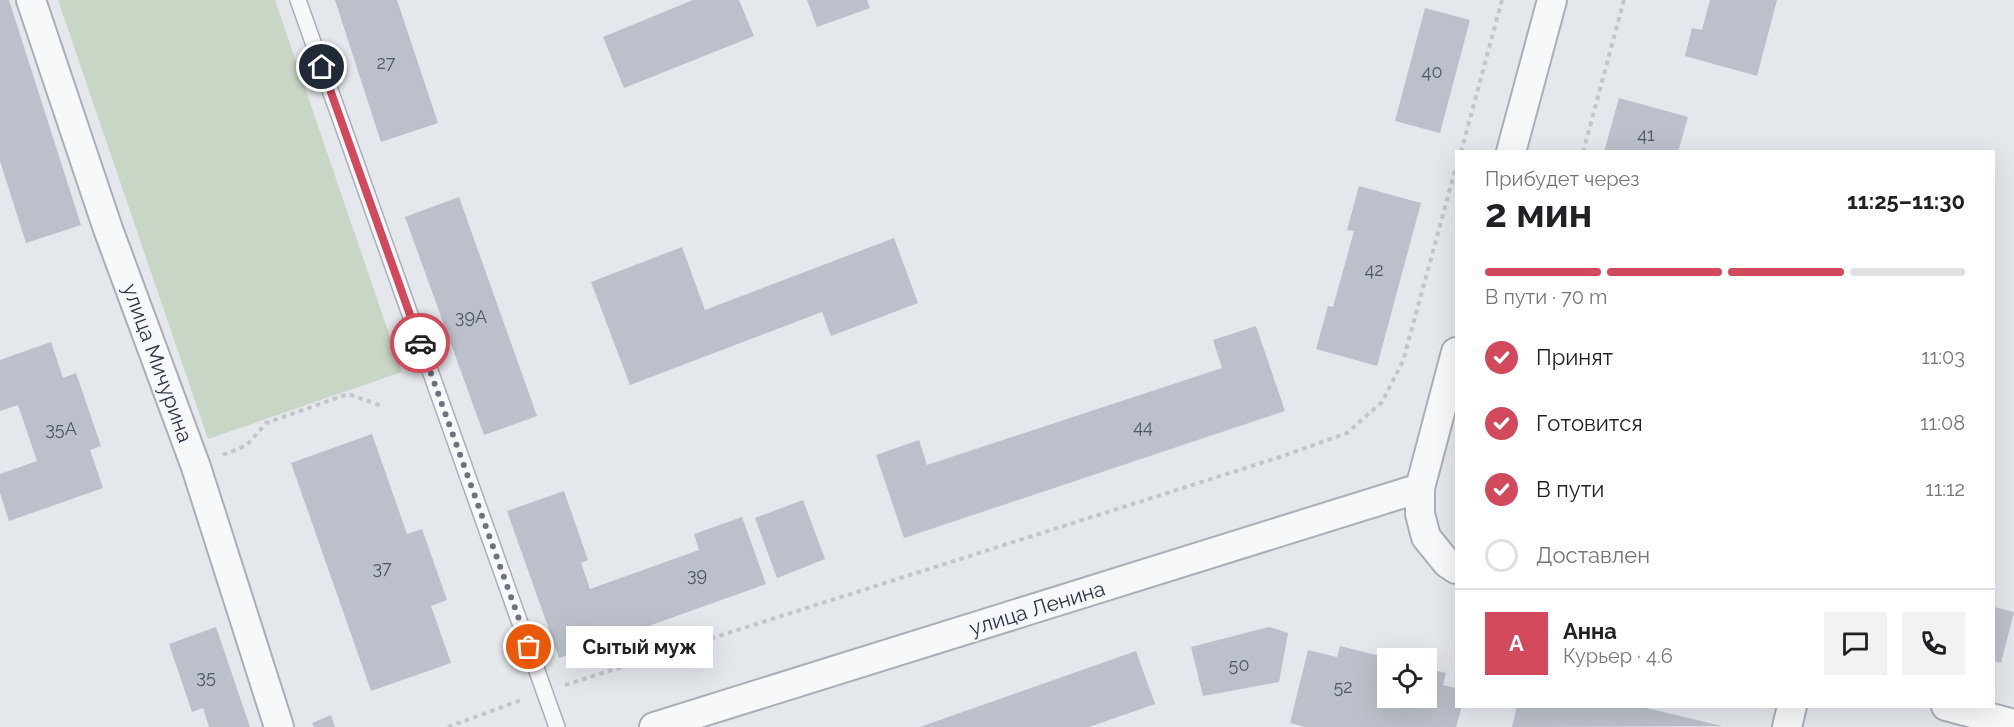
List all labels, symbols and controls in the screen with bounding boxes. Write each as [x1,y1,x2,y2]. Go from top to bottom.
pin [296,41,347,92]
icon: home [305,50,338,83]
house number: 27 [376,52,396,73]
house number: 40 [1422,61,1442,82]
house number: 41 [1637,124,1655,145]
text: Прибудет через [1485,167,1639,191]
text: 11:25–11:30 [1847,188,1965,214]
text: 2 мин [1485,190,1592,236]
house number: 42 [1364,259,1384,280]
street label: улица Мичурина [118,280,198,446]
text: В пути · 70 m [1485,285,1607,309]
house number: 39А [455,306,487,327]
courier [390,313,450,373]
icon: car [404,327,437,360]
icon: check [1485,341,1518,374]
text: Принят [1536,344,1613,370]
text: 11:03 [1921,345,1965,369]
icon: check [1485,407,1518,440]
text: Готовится [1536,410,1643,436]
text: 11:08 [1920,411,1965,435]
house number: 44 [1133,416,1153,437]
house number: 35А [45,418,77,439]
icon: check [1485,473,1518,506]
text: В пути [1536,476,1604,502]
text: 11:12 [1925,477,1965,501]
text: Доставлен [1536,542,1650,568]
house number: 37 [372,557,392,578]
house number: 39 [687,564,707,585]
street label: улица Ленина [966,575,1108,641]
button: chat [1824,612,1887,675]
button: phone [1902,612,1965,675]
text: Анна [1563,618,1617,644]
pin [503,621,554,672]
callout: Сытый муж [565,626,712,668]
icon: bag [512,630,545,663]
text: А [1509,630,1524,656]
text: Сытый муж [583,635,696,659]
text: Курьер · 4.6 [1563,644,1673,668]
map controls [1377,648,1437,708]
button: locate [1377,648,1437,708]
house number: 50 [1229,654,1249,675]
house number: 35 [196,666,216,687]
house number: 52 [1333,676,1353,697]

